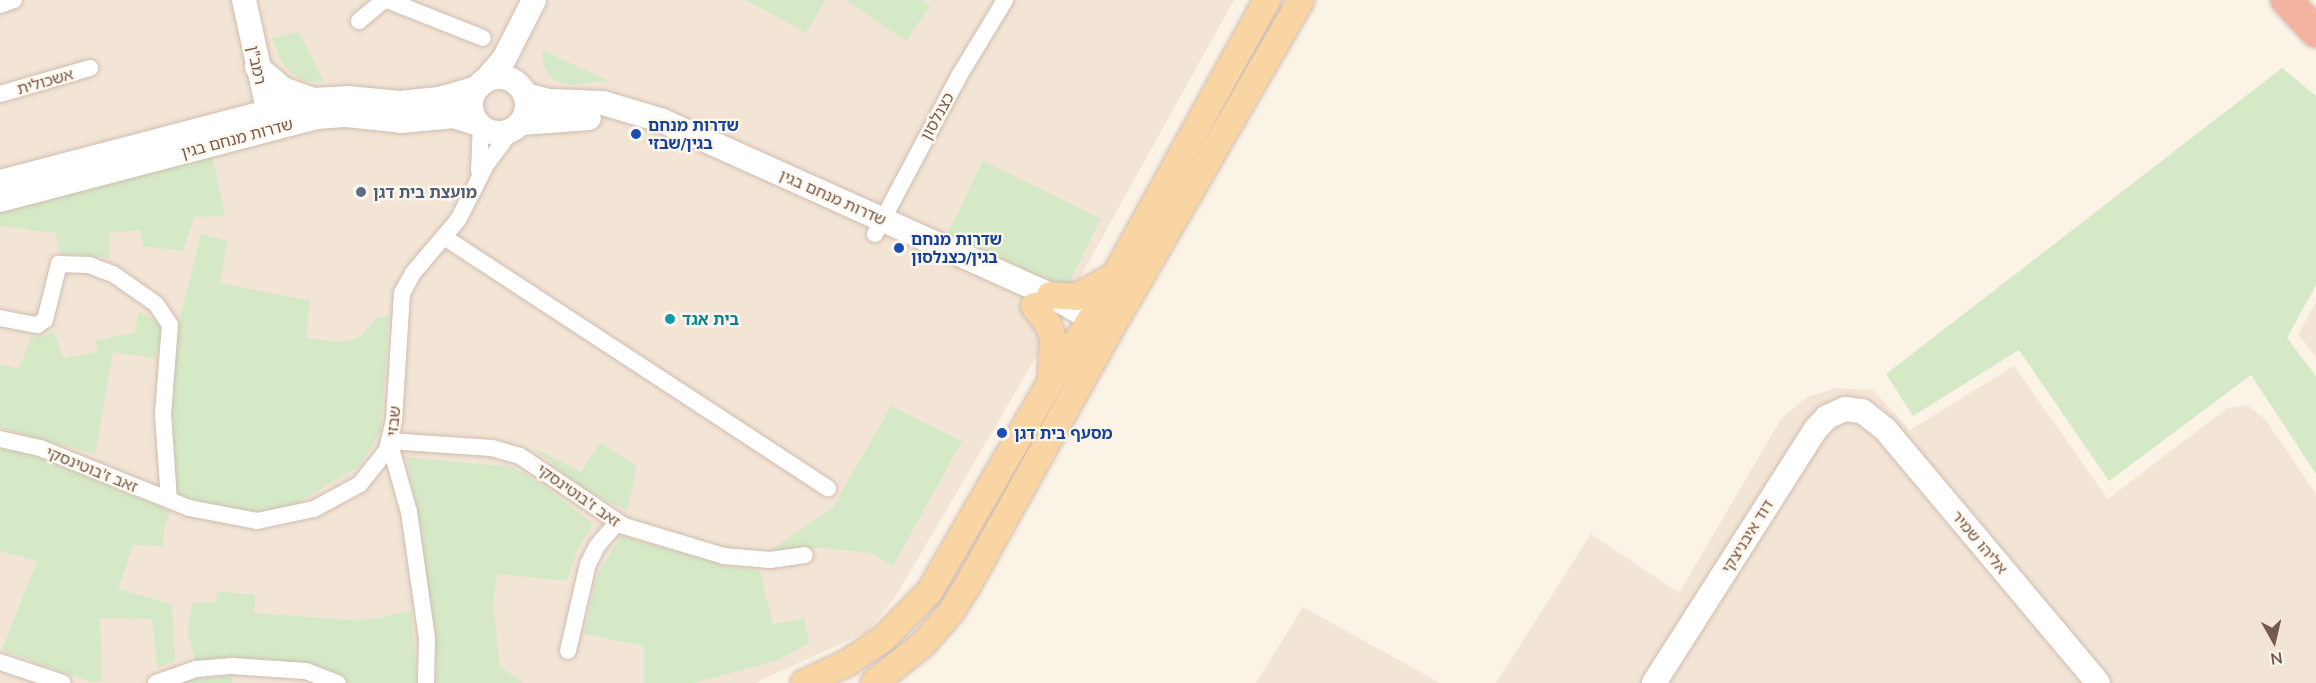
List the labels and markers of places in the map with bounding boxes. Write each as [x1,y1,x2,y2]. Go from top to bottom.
place label: שדרות מנחם בגין/שבזי [648,115,739,153]
marker: שדרות מנחם בגין/שבזי [629,127,643,141]
place label: מועצת בית דגן [373,182,477,202]
marker: מועצת בית דגן [354,185,368,199]
place label: שדרות מנחם בגין/כצנלסון [911,229,1002,267]
marker: שדרות מנחם בגין/כצנלסון [892,241,906,255]
place label: בית אגד [682,309,739,329]
marker: בית אגד [663,312,677,326]
place label: מסעף בית דגן [1014,423,1112,443]
marker: מסעף בית דגן [995,426,1009,440]

